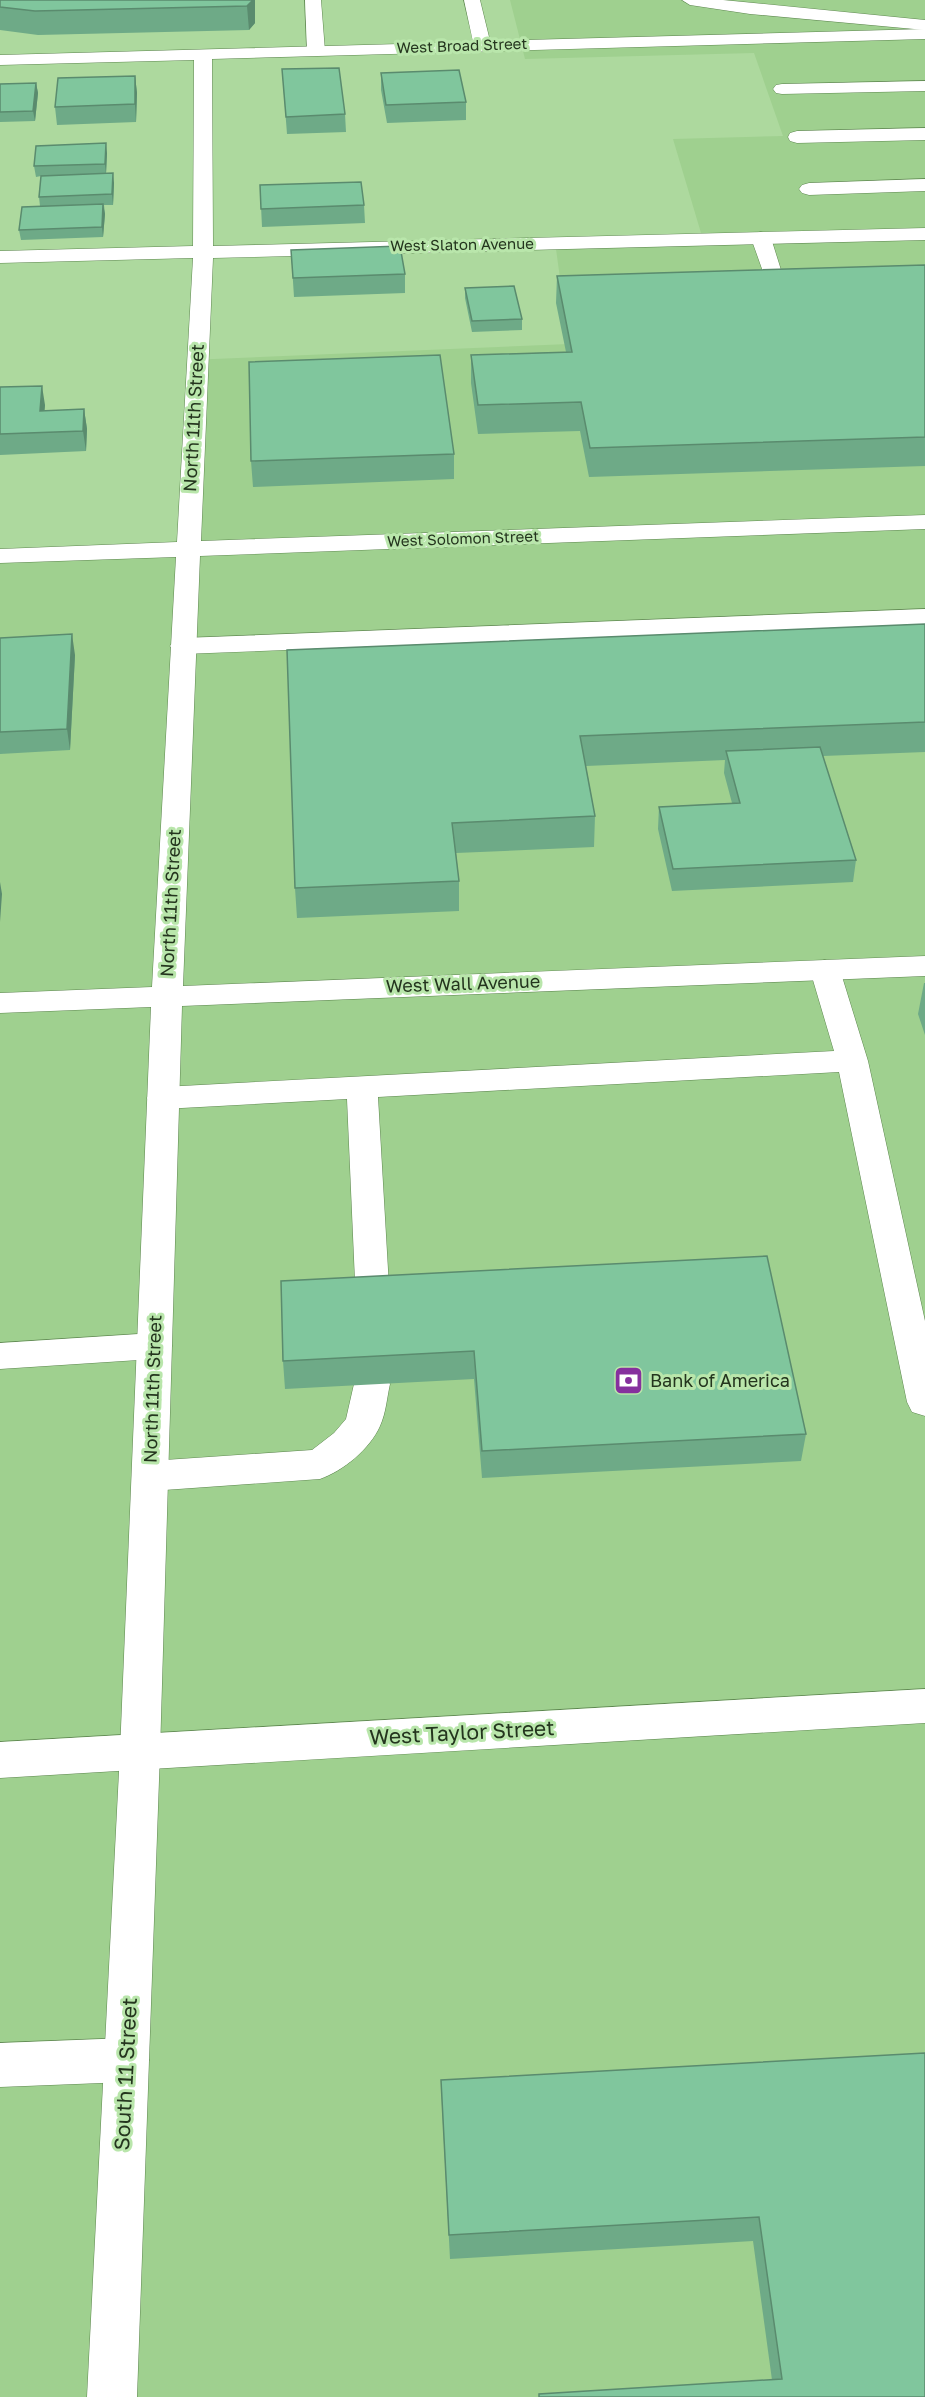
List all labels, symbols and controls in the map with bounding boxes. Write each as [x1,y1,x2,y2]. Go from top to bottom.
street label: West Broad Street [396,34,528,56]
street label: West Slaton Avenue [390,234,534,254]
street label: North 11th Street [178,343,208,492]
street label: West Solomon Street [387,526,539,550]
street label: North 11th Street [155,828,185,977]
street label: West Wall Avenue [385,969,541,997]
street label: North 11th Street [138,1315,166,1463]
bank icon: Bank of America [613,1365,645,1397]
place label: Bank of America [650,1369,790,1391]
street label: West Taylor Street [369,1714,555,1750]
street label: South 11 Street [108,1997,142,2151]

